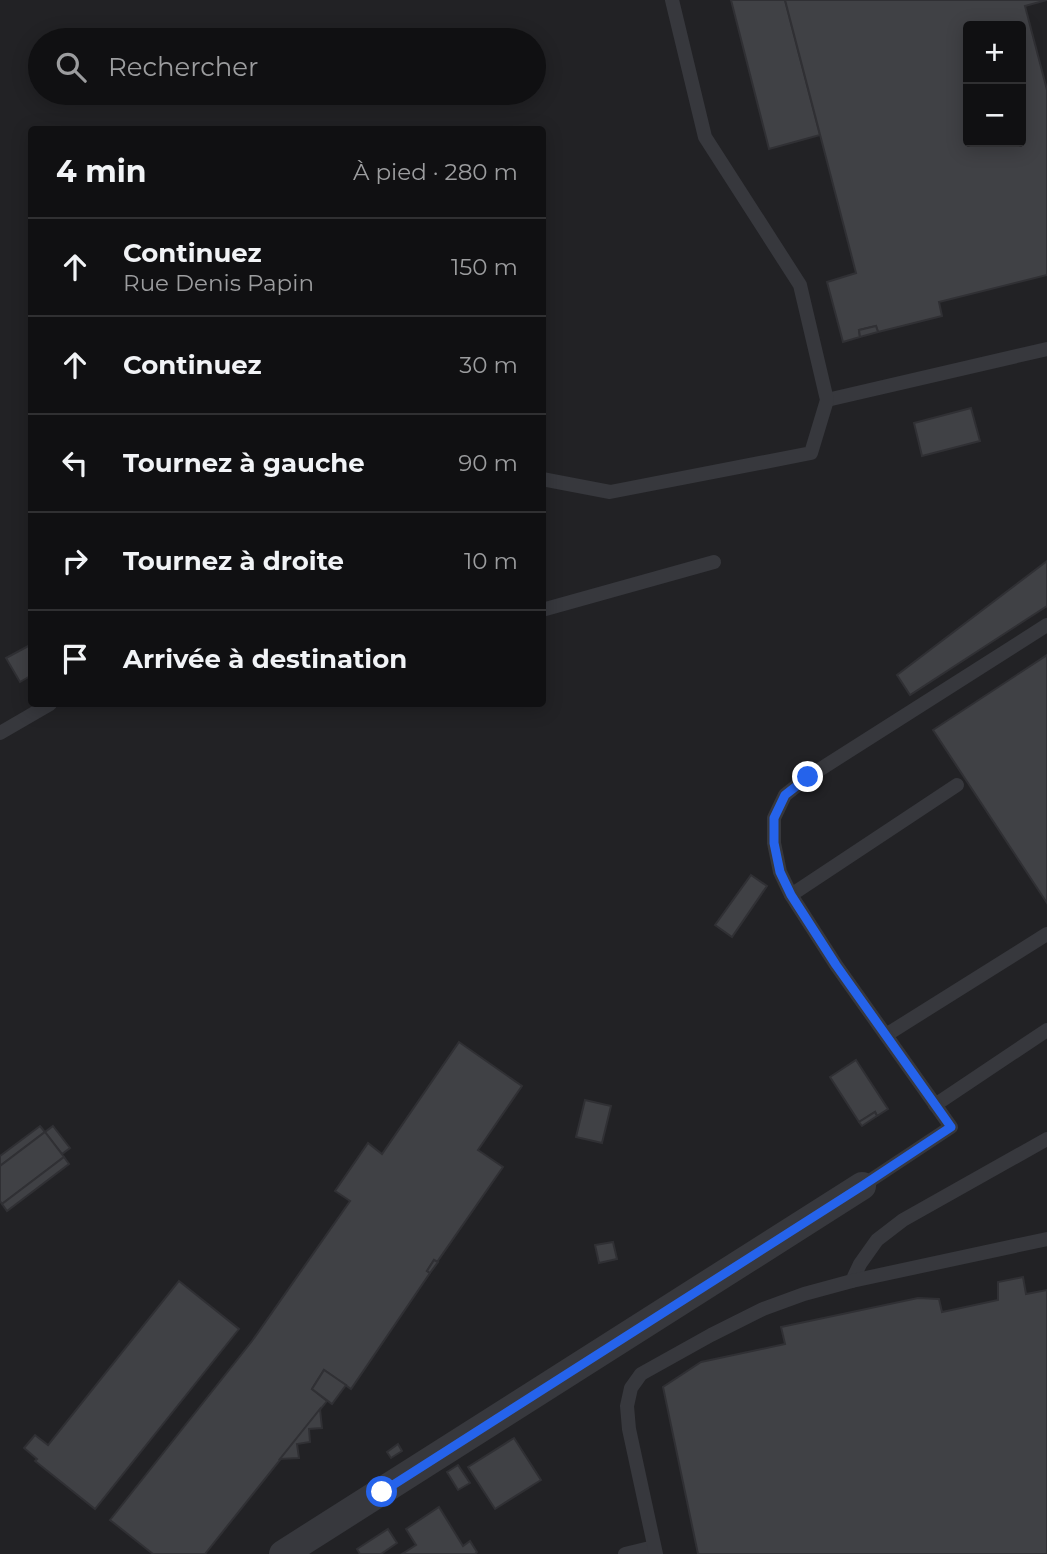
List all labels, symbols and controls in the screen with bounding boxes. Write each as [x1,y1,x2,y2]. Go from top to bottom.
map controls [963,21,1026,147]
button: + [963,21,1026,84]
search box [28,28,546,105]
icon: search [52,48,90,86]
text: Rechercher [108,51,258,83]
button: − [963,84,1026,147]
text: 4 min [56,153,146,190]
text: À pied · 280 m [353,158,518,186]
text: Continuez [123,237,262,269]
icon: ahead [56,248,94,286]
text: 150 m [451,253,518,281]
text: Rue Denis Papin [123,269,314,297]
icon: ahead [56,346,94,384]
text: Continuez [123,349,262,381]
text: 30 m [459,351,518,379]
icon: left [56,444,94,482]
text: Tournez à gauche [123,447,365,479]
text: 90 m [458,449,518,477]
icon: right [56,542,94,580]
text: Tournez à droite [123,545,344,577]
text: 10 m [464,547,518,575]
icon: arrive [56,640,94,678]
text: Arrivée à destination [123,643,407,675]
route end [792,761,823,792]
route start [366,1476,397,1507]

